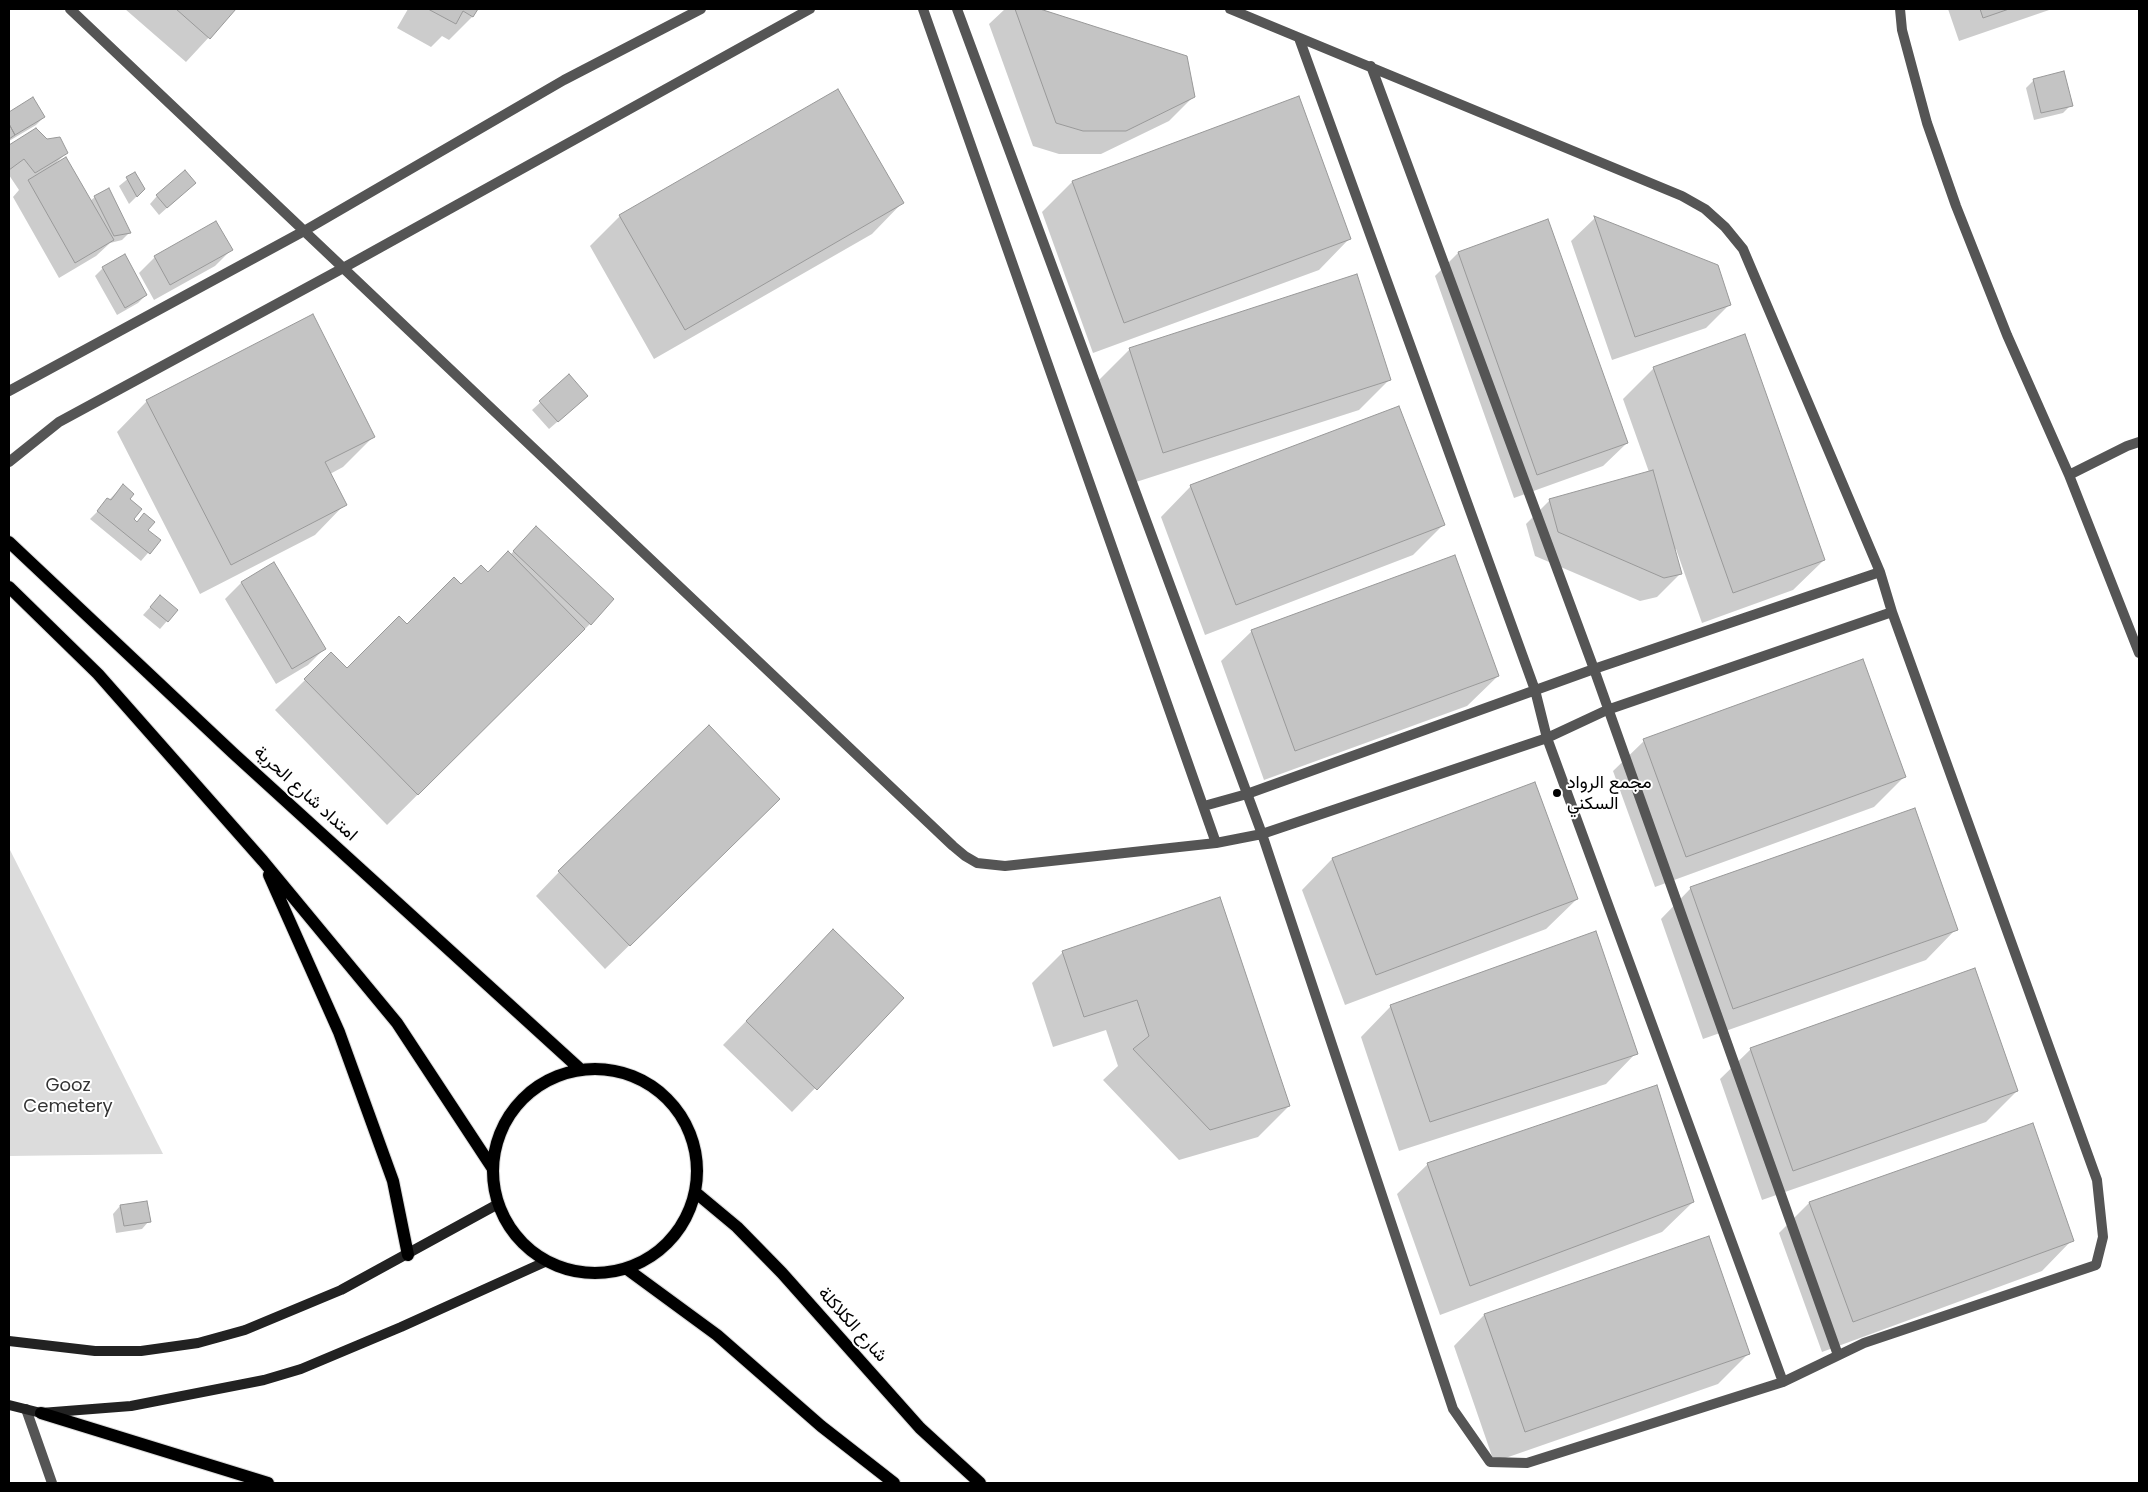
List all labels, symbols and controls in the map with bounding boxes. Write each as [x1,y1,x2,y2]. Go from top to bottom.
street label: امتداد شارع الحرية [249,742,361,846]
place label: مجمع الرواد السكني [1567,772,1652,814]
marker: مجمع الرواد السكني [1551,787,1563,799]
park label: Gooz Cemetery [23,1075,113,1118]
street label: شارع الكلاكلة [813,1283,891,1367]

